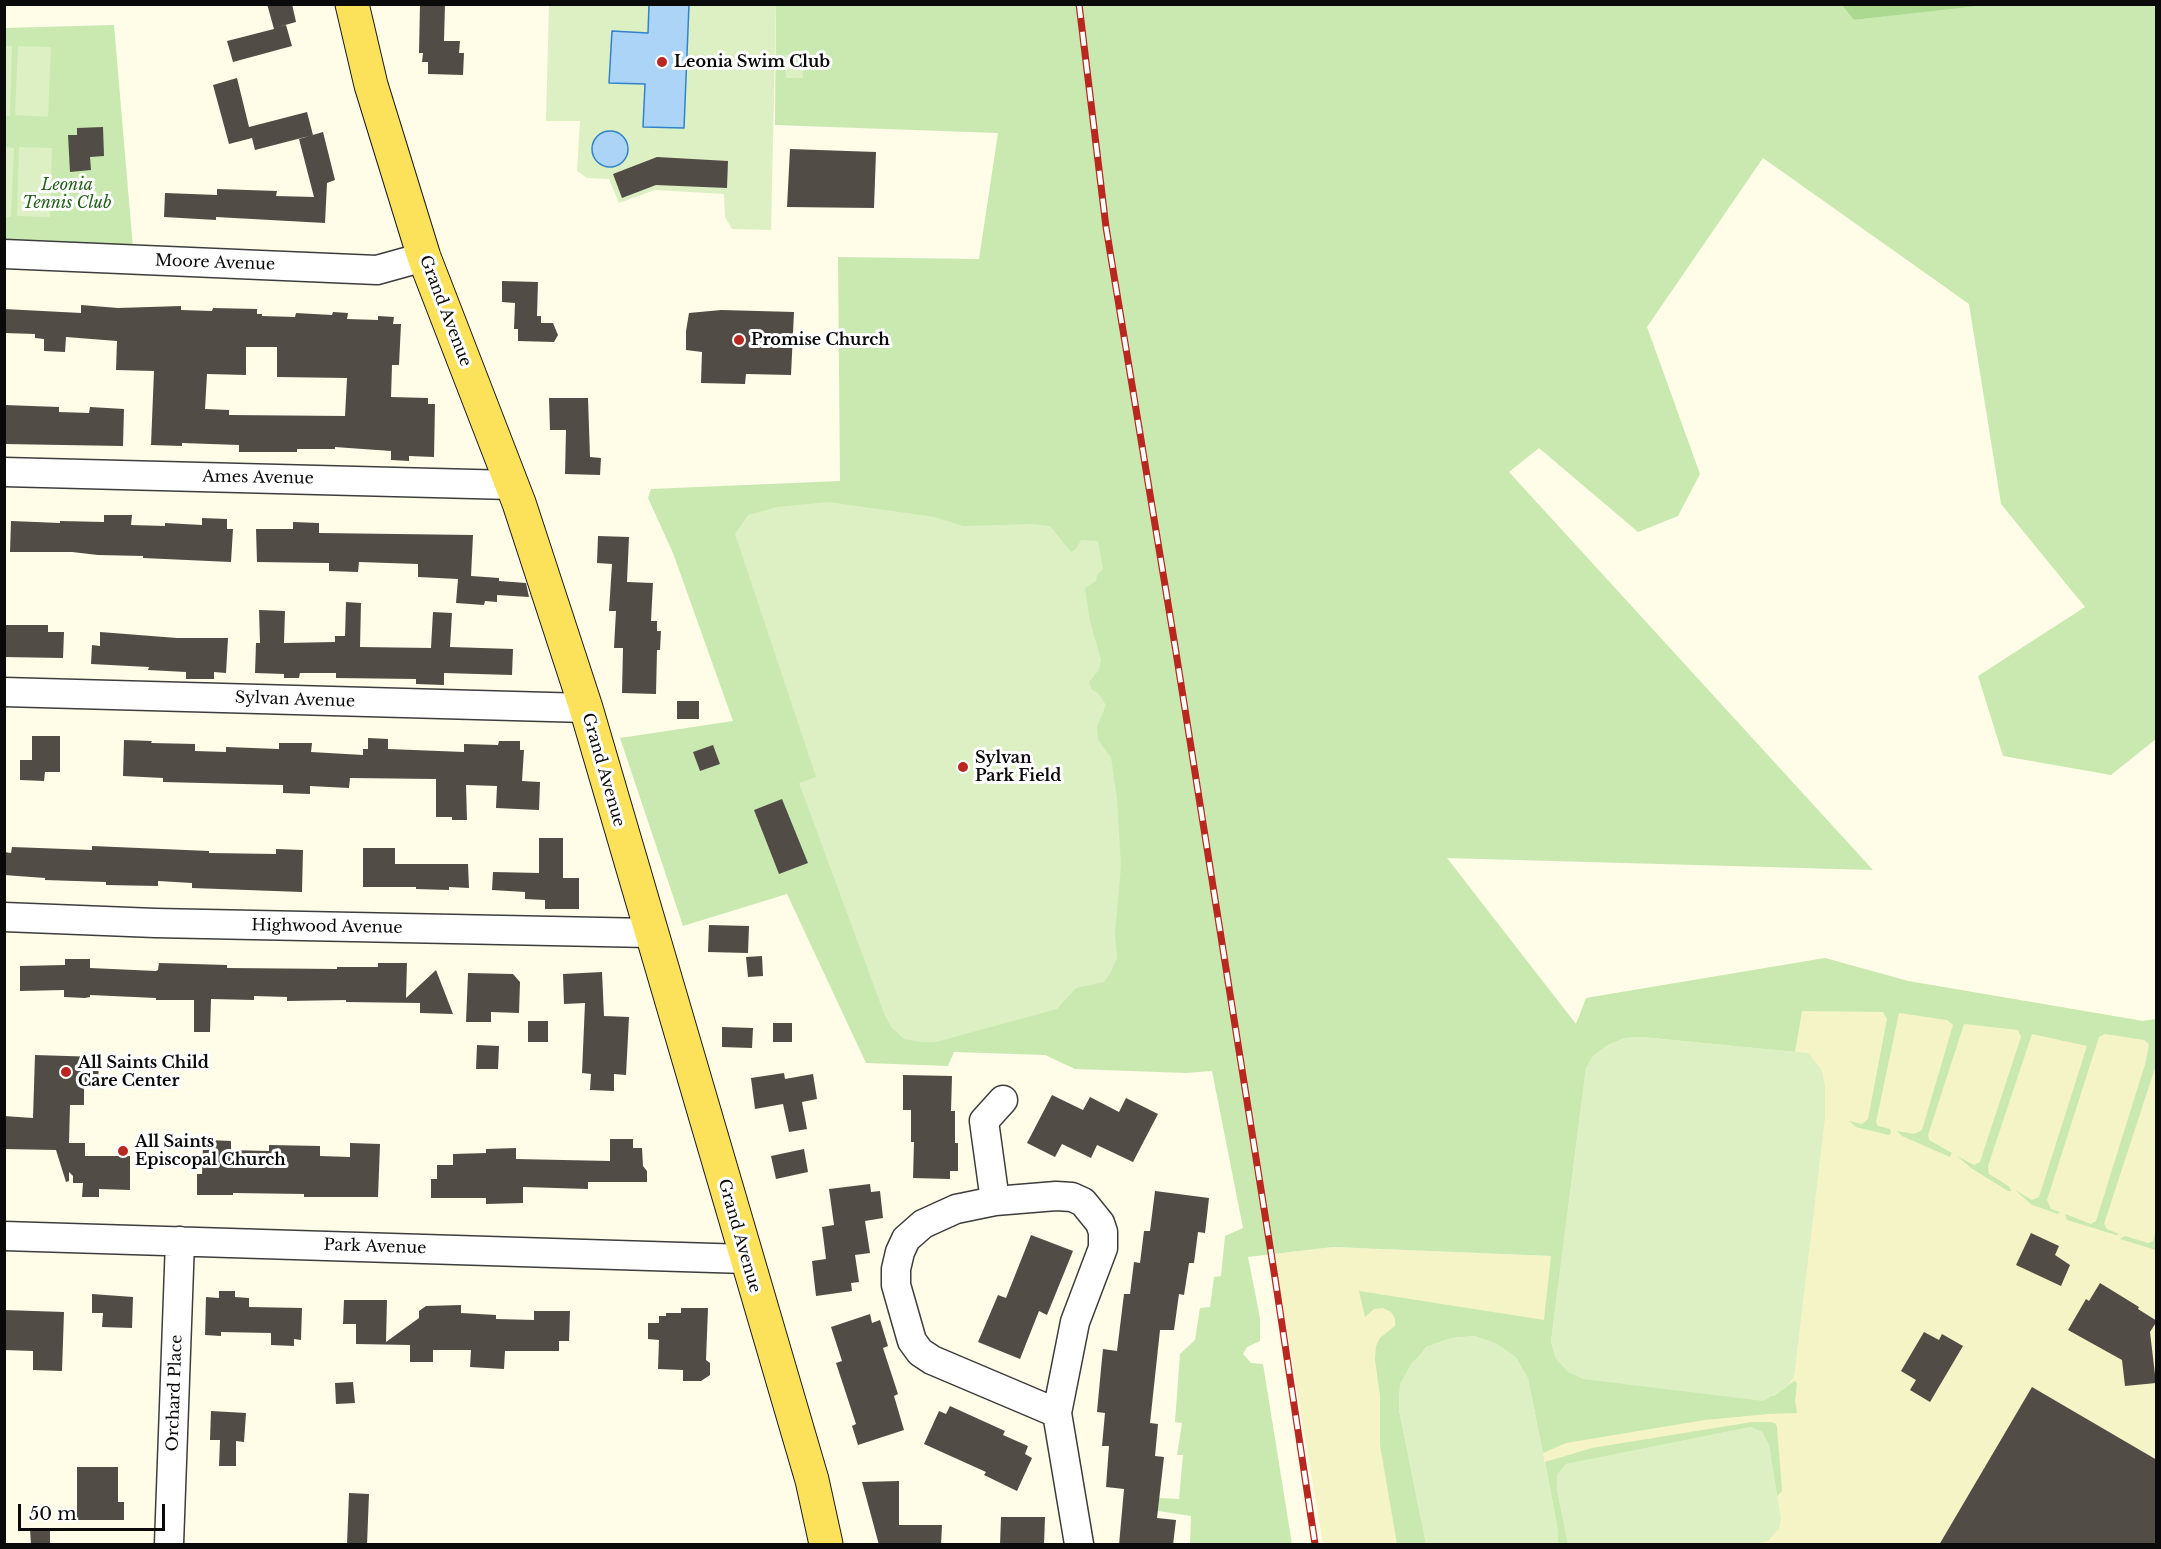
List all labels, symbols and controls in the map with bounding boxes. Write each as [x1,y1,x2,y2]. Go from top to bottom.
place label: Leonia Swim Club [674,52,830,72]
marker: Leonia Swim Club [655,55,669,69]
park label: Leonia Tennis Club [23,175,111,213]
street label: Moore Avenue [155,251,275,275]
street label: Grand Avenue [415,253,475,369]
place label: Promise Church [751,330,890,350]
marker: Promise Church [732,333,746,347]
street label: Ames Avenue [202,467,314,489]
street label: Sylvan Avenue [235,688,355,712]
street label: Grand Avenue [578,711,628,829]
place label: Sylvan Park Field [975,748,1061,786]
marker: Sylvan Park Field [956,760,970,774]
street label: Highwood Avenue [251,916,403,938]
place label: All Saints Child Care Center [78,1053,209,1091]
marker: All Saints Child Care Center [59,1065,73,1079]
place label: All Saints Episcopal Church [135,1132,286,1170]
marker: All Saints Episcopal Church [116,1144,130,1158]
street label: Grand Avenue [714,1177,764,1295]
street label: Park Avenue [323,1236,427,1258]
street label: Orchard Place [163,1334,187,1452]
scale bar [21,1492,168,1530]
text: 50 m [29,1503,77,1525]

